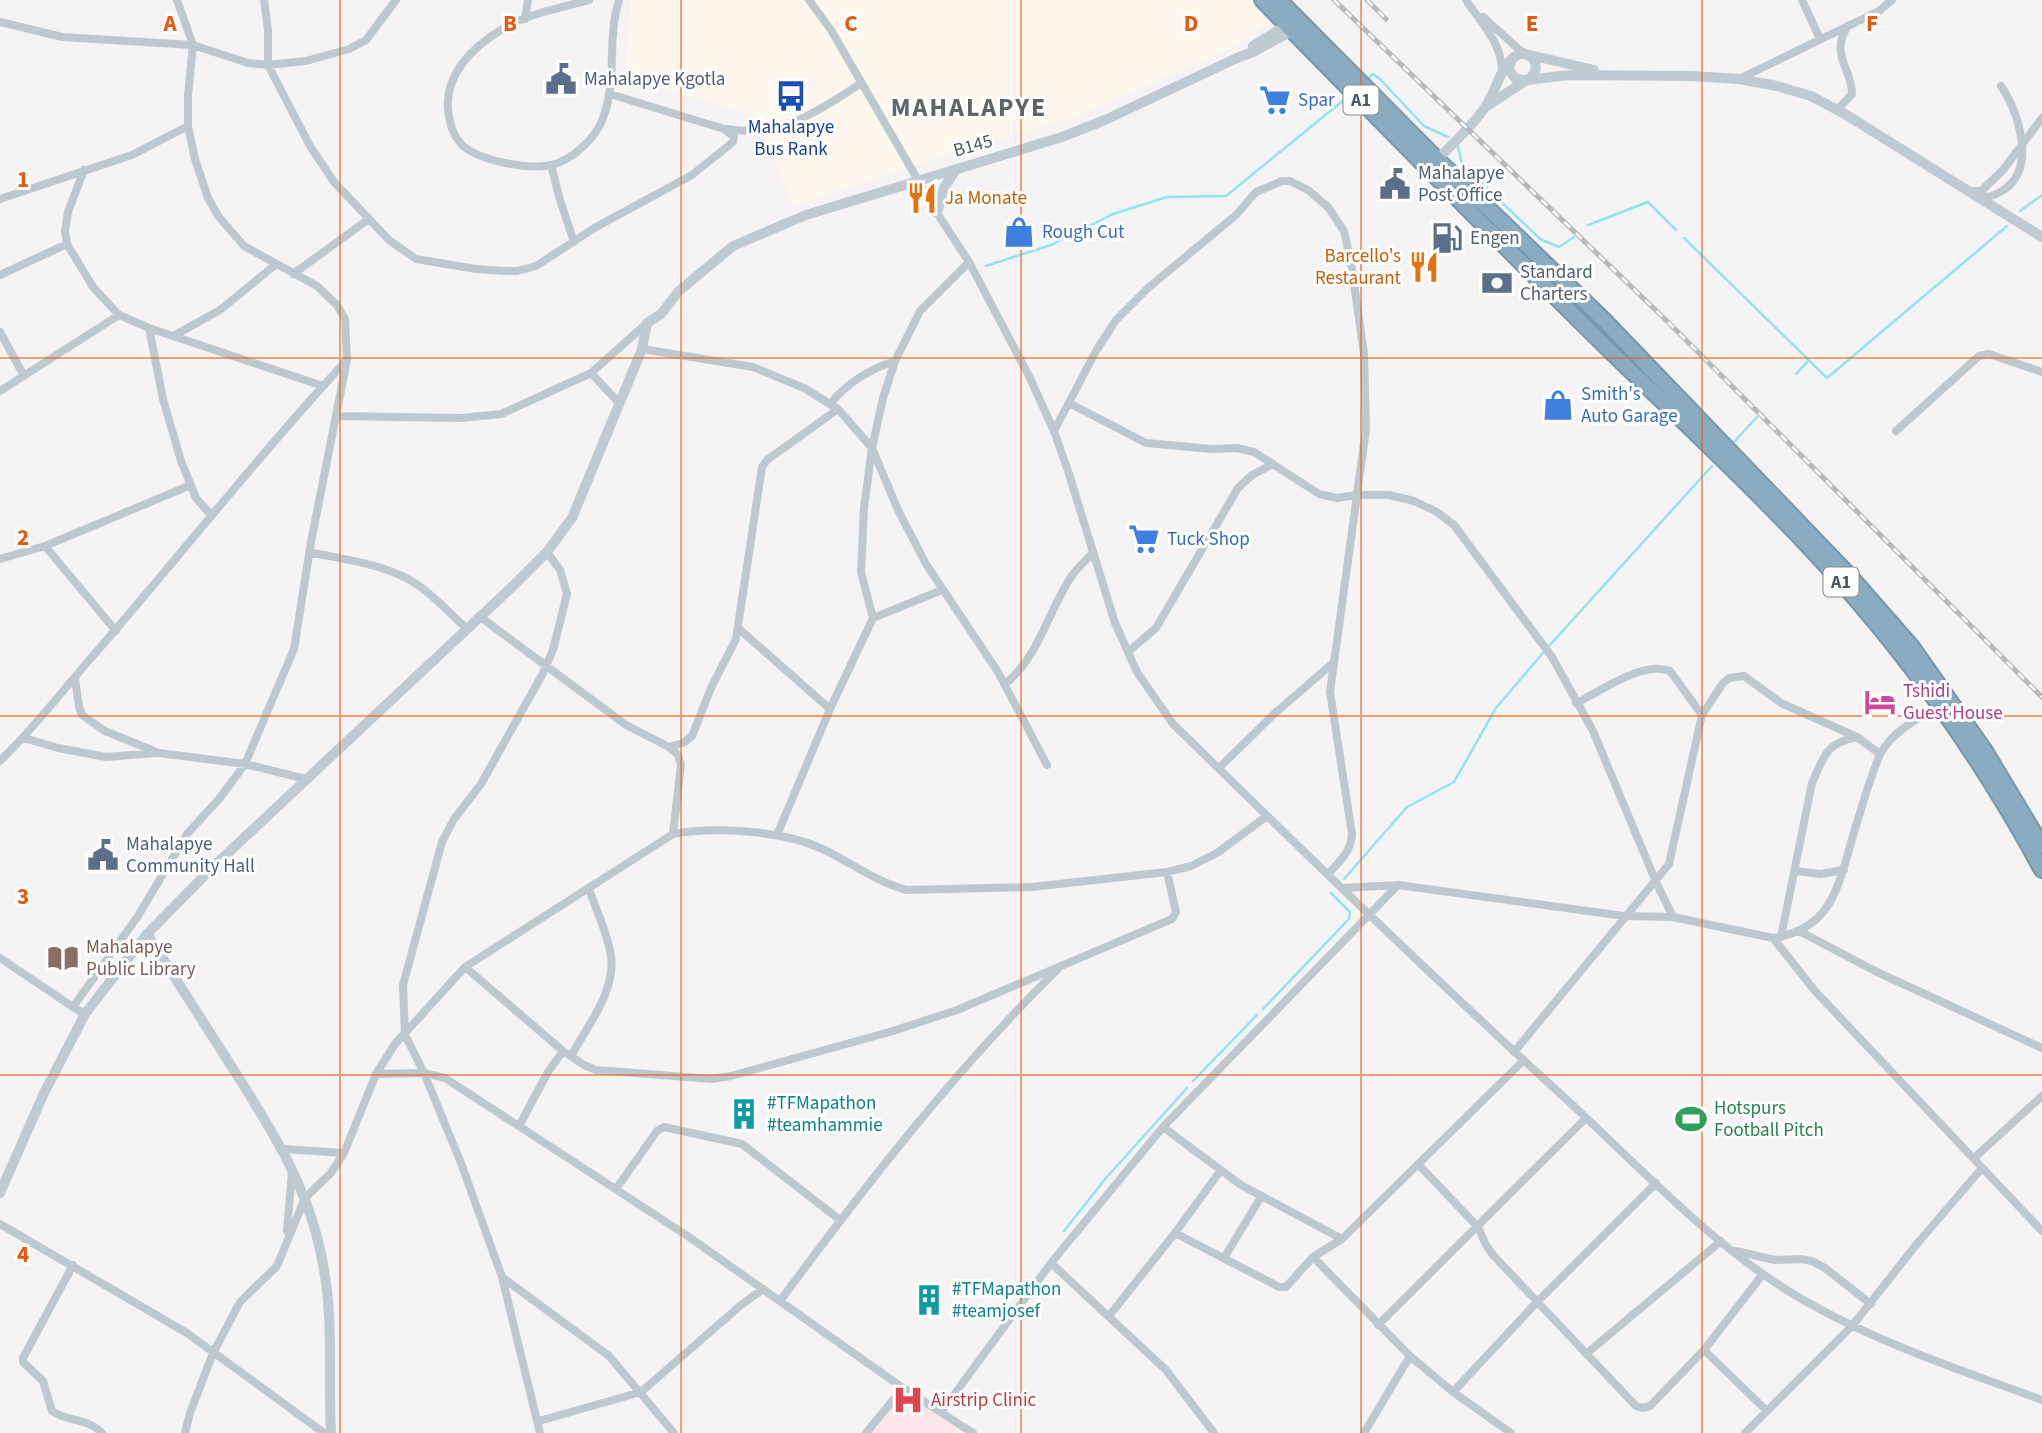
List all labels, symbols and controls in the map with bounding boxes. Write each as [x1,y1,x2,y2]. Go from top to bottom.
text: A [162,7,177,40]
text: B [503,7,517,40]
text: C [844,7,858,40]
text: D [1184,7,1198,40]
text: E [1526,7,1538,40]
text: F [1866,7,1878,40]
public building icon: Mahalapye Kgotla [544,62,578,96]
place label: Mahalapye Kgotla [584,66,725,93]
bus stop icon: Mahalapye Bus Rank [774,79,808,113]
supermarket icon: Spar [1258,83,1292,117]
road number: A1 [1344,86,1378,114]
place label: Spar [1298,87,1335,114]
district label: MAHALAPYE [891,89,1047,126]
place label: Mahalapye Bus Rank [748,114,834,163]
street label: B145 [950,128,996,164]
place label: Mahalapye Post Office [1418,160,1504,209]
text: 1 [17,163,29,196]
public building icon: Mahalapye Post Office [1378,167,1412,201]
restaurant icon: Ja Monate [905,181,939,215]
place label: Ja Monate [945,185,1027,212]
shop icon: Rough Cut [1002,215,1036,249]
place label: Rough Cut [1042,219,1125,246]
fuel station icon: Engen [1430,221,1464,255]
place label: Engen [1470,225,1520,252]
place label: Barcello's Restaurant [1315,243,1402,292]
restaurant icon: Barcello's Restaurant [1407,250,1441,284]
place label: Standard Charters [1520,259,1593,308]
bank icon: Standard Charters [1480,266,1514,300]
place label: Smith's Auto Garage [1581,381,1678,430]
shop icon: Smith's Auto Garage [1541,388,1575,422]
text: 2 [17,521,29,554]
supermarket icon: Tuck Shop [1127,522,1161,556]
place label: Tuck Shop [1167,526,1250,553]
road number: A1 [1824,568,1858,596]
place label: Tshidi Guest House [1903,678,2003,727]
hotel icon: Tshidi Guest House [1863,685,1897,719]
place label: Mahalapye Community Hall [126,831,255,880]
public building icon: Mahalapye Community Hall [86,838,120,872]
text: 3 [17,880,29,913]
place label: Mahalapye Public Library [86,934,196,983]
library icon: Mahalapye Public Library [46,941,80,975]
place label: #TFMapathon #teamhammie [767,1090,883,1139]
place label: Hotspurs Football Pitch [1714,1095,1824,1144]
building icon: #TFMapathon #teamhammie [727,1097,761,1131]
sports icon: Hotspurs Football Pitch [1674,1102,1708,1136]
text: 4 [17,1238,29,1271]
place label: #TFMapathon #teamjosef [952,1276,1061,1325]
building icon: #TFMapathon #teamjosef [912,1283,946,1317]
hospital icon: Airstrip Clinic [891,1383,925,1417]
place label: Airstrip Clinic [931,1387,1037,1414]

